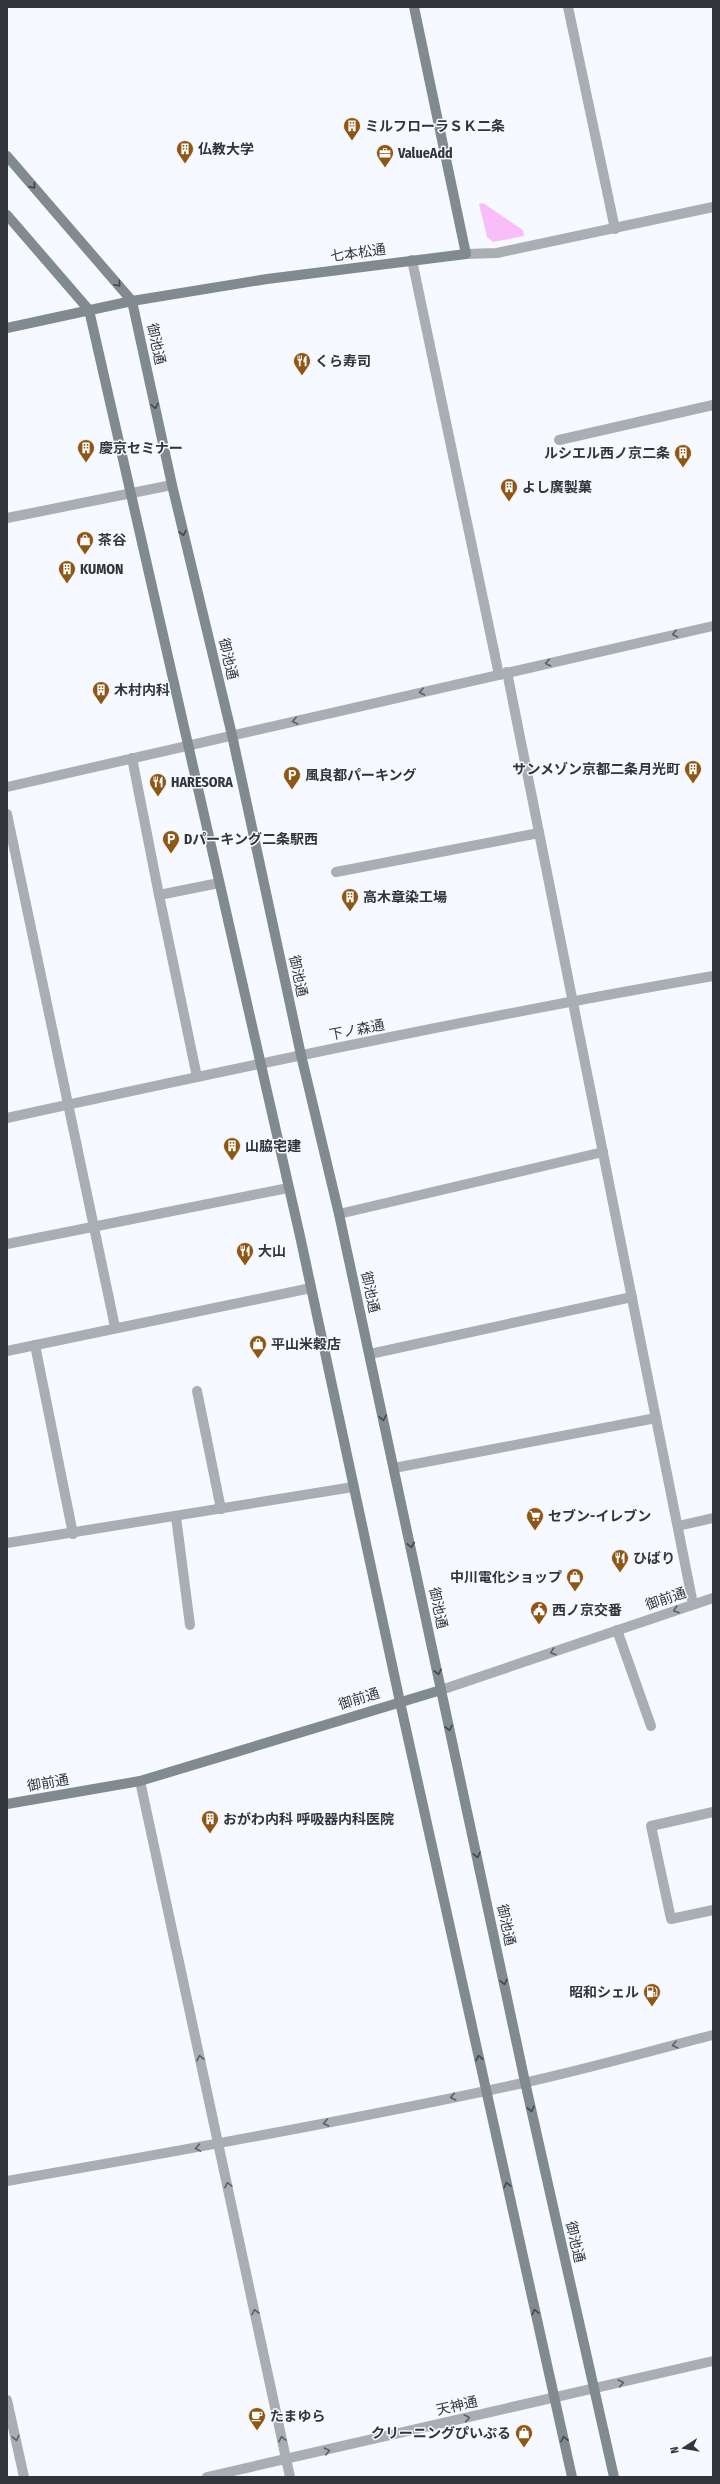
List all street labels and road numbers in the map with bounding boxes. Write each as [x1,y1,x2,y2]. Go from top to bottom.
street label: 七本松通 [329,241,387,265]
street label: 御池通 [143,322,169,366]
street label: 御池通 [215,637,241,681]
street label: 御池通 [285,954,311,998]
street label: 下ノ森通 [328,1016,386,1044]
street label: 御池通 [357,1270,383,1314]
street label: 御前通 [643,1584,689,1614]
street label: 御池通 [425,1586,451,1630]
street label: 御前通 [336,1685,382,1713]
street label: 御前通 [26,1771,70,1795]
street label: 御池通 [493,1903,519,1947]
street label: 御池通 [562,2220,588,2264]
street label: 天神通 [435,2393,479,2419]

